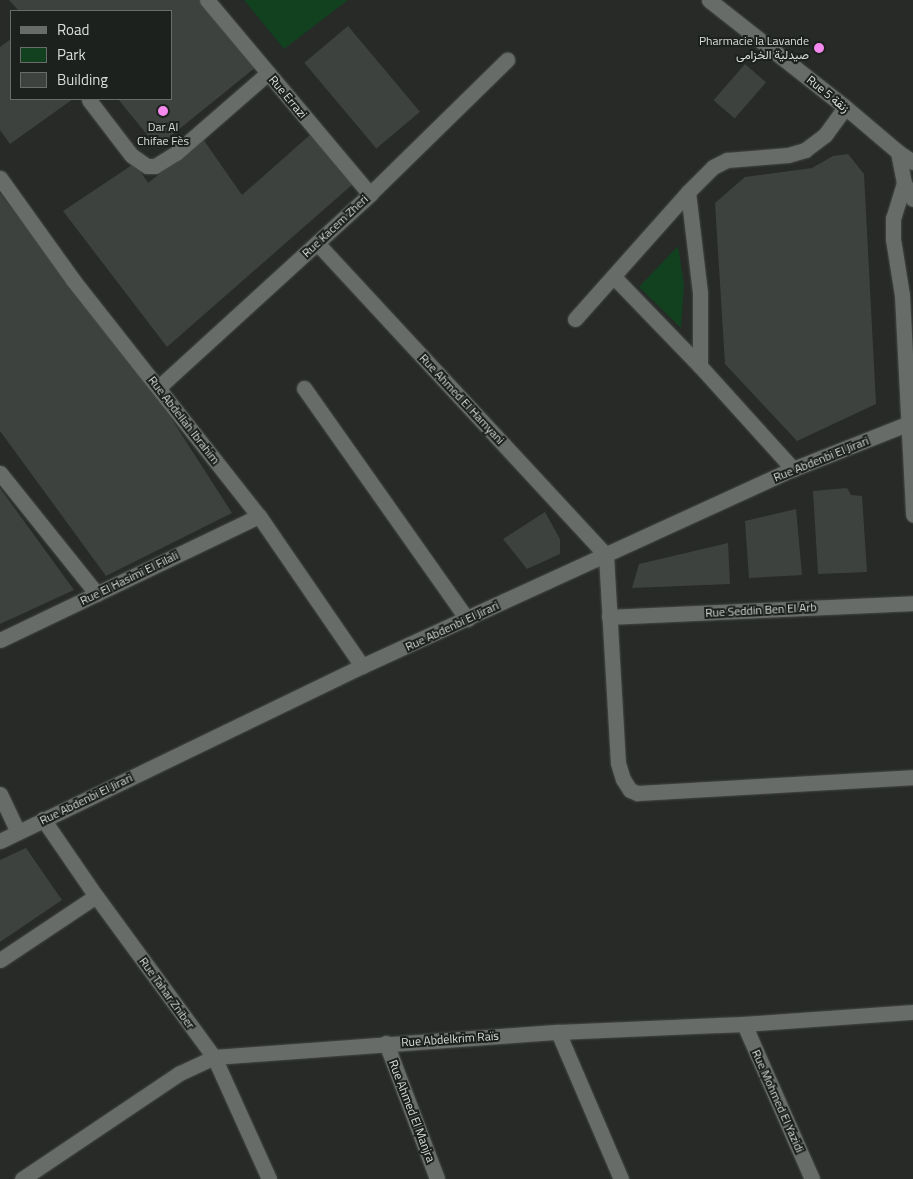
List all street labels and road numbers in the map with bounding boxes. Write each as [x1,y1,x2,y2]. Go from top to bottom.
street label: Rue 5 زنقة [804,72,852,116]
street label: Rue Errazi [266,73,310,121]
street label: Rue Kacem Zheri [299,192,371,260]
street label: Rue Ahmed El Hamyani [416,351,508,447]
street label: Rue Abdellah Ibrahim [145,373,223,467]
street label: Rue Abdenbi El Jirari [771,433,871,485]
street label: Rue El Hasimi El Filali [78,548,180,608]
street label: Rue Abdenbi El Jirari [403,598,501,654]
street label: Rue Seddin Ben El Arb [705,600,817,620]
street label: Rue Abdenbi El Jirari [37,770,135,828]
street label: Rue Tahar Zniber [136,954,198,1032]
street label: Rue Abdelkrim Raïs [401,1028,499,1050]
street label: Rue Mohmed El Yazidi [749,1047,807,1155]
street label: Rue Ahmed El Manjra [386,1058,438,1164]

